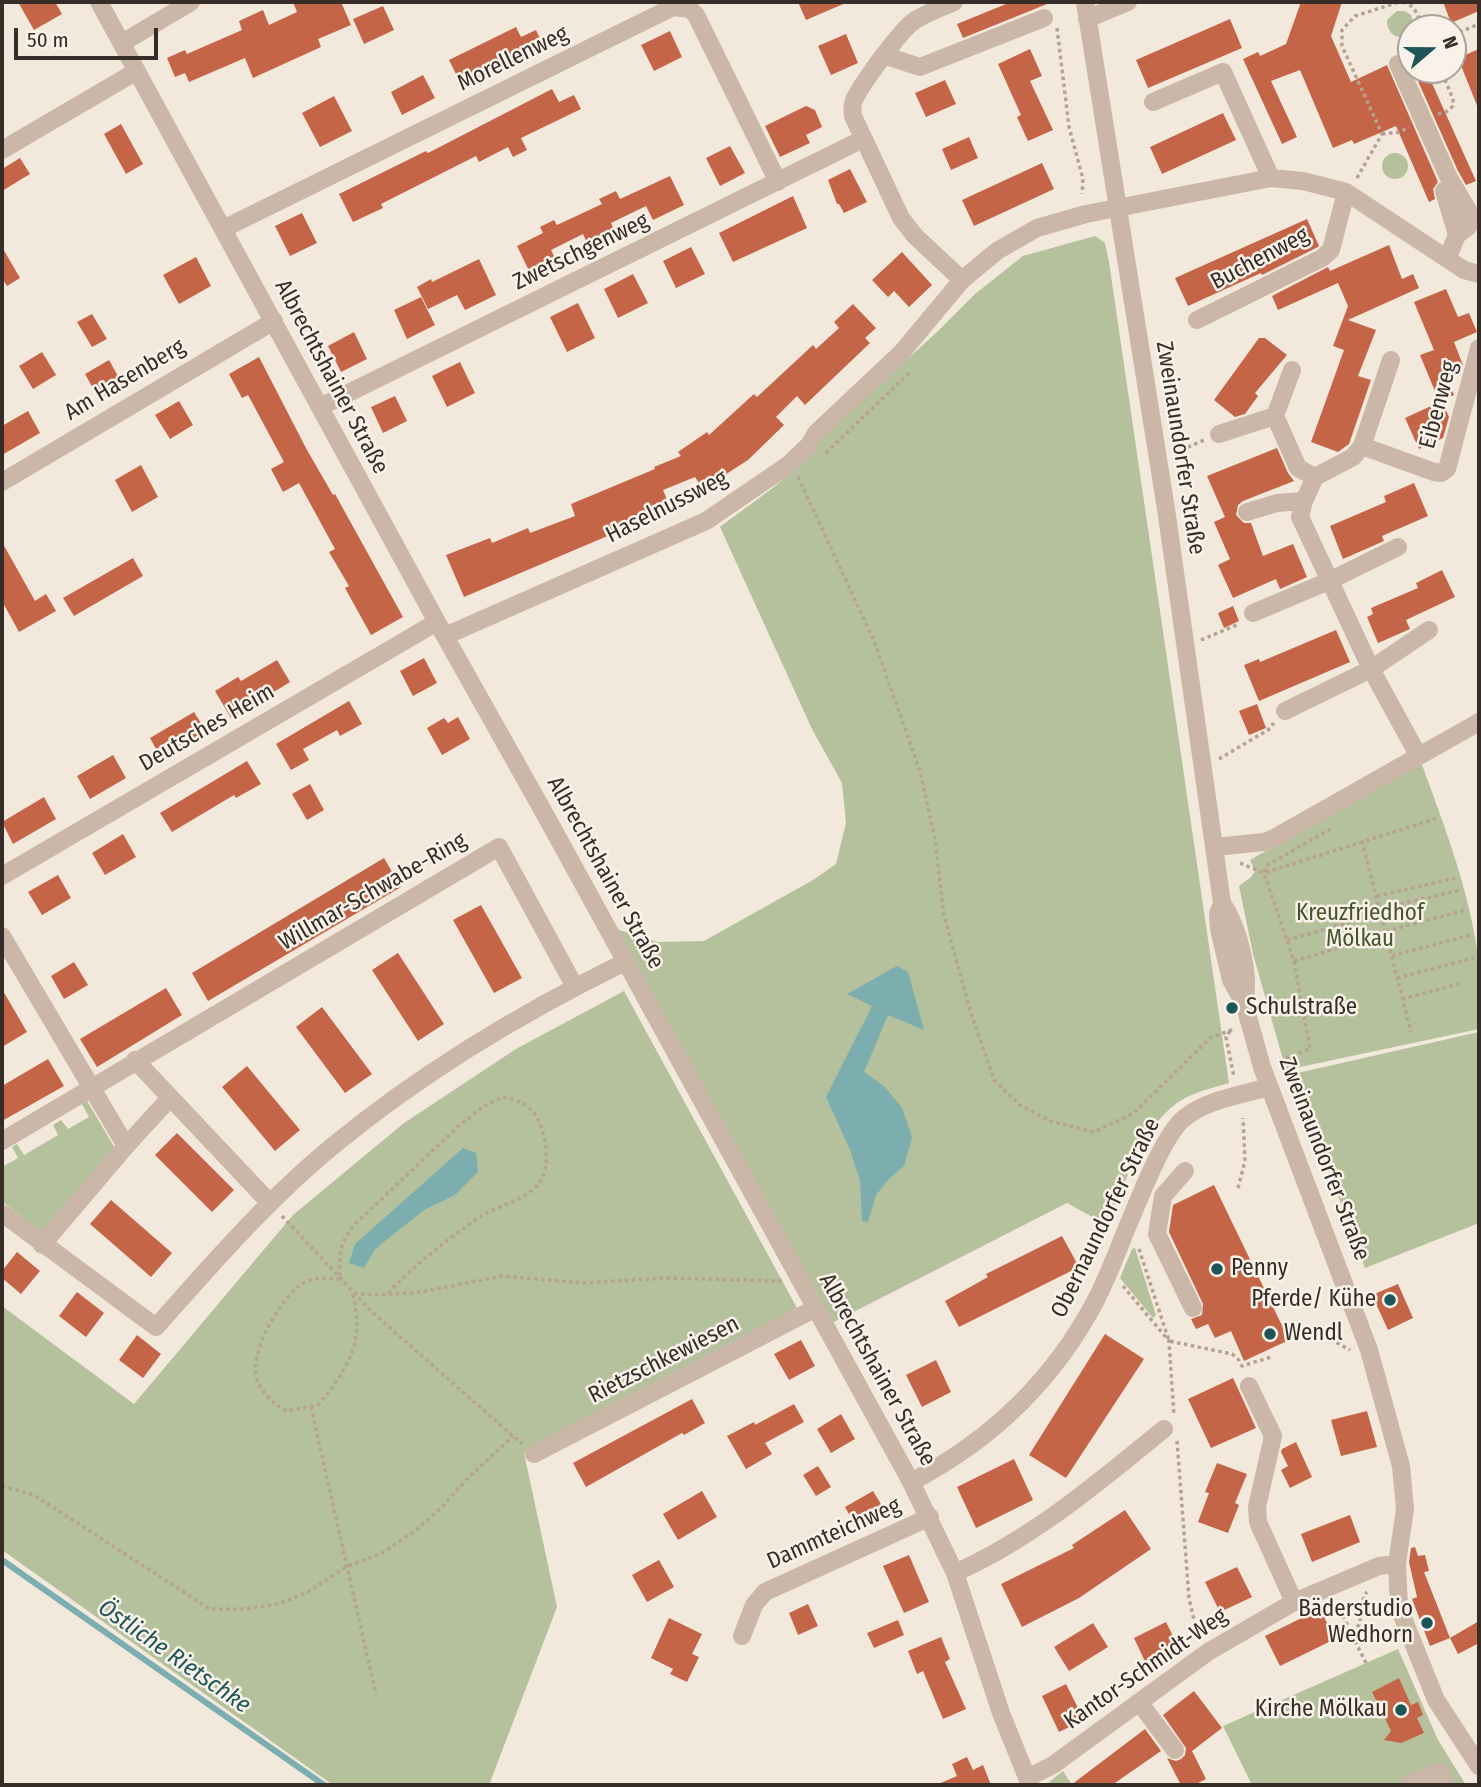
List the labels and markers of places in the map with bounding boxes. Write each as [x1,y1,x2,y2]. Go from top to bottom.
place label: Schulstraße [1246,994,1357,1022]
marker: Schulstraße [1224,1000,1240,1016]
place label: Penny [1231,1255,1288,1283]
marker: Penny [1209,1261,1225,1277]
place label: Pferde/ Kühe [1251,1286,1376,1314]
marker: Pferde/ Kühe [1382,1292,1398,1308]
place label: Wendl [1284,1320,1343,1348]
marker: Wendl [1262,1326,1278,1342]
place label: Bäderstudio Wedhorn [1298,1596,1413,1650]
marker: Bäderstudio Wedhorn [1419,1615,1435,1631]
place label: Kirche Mölkau [1255,1696,1387,1724]
marker: Kirche Mölkau [1393,1702,1409,1718]

